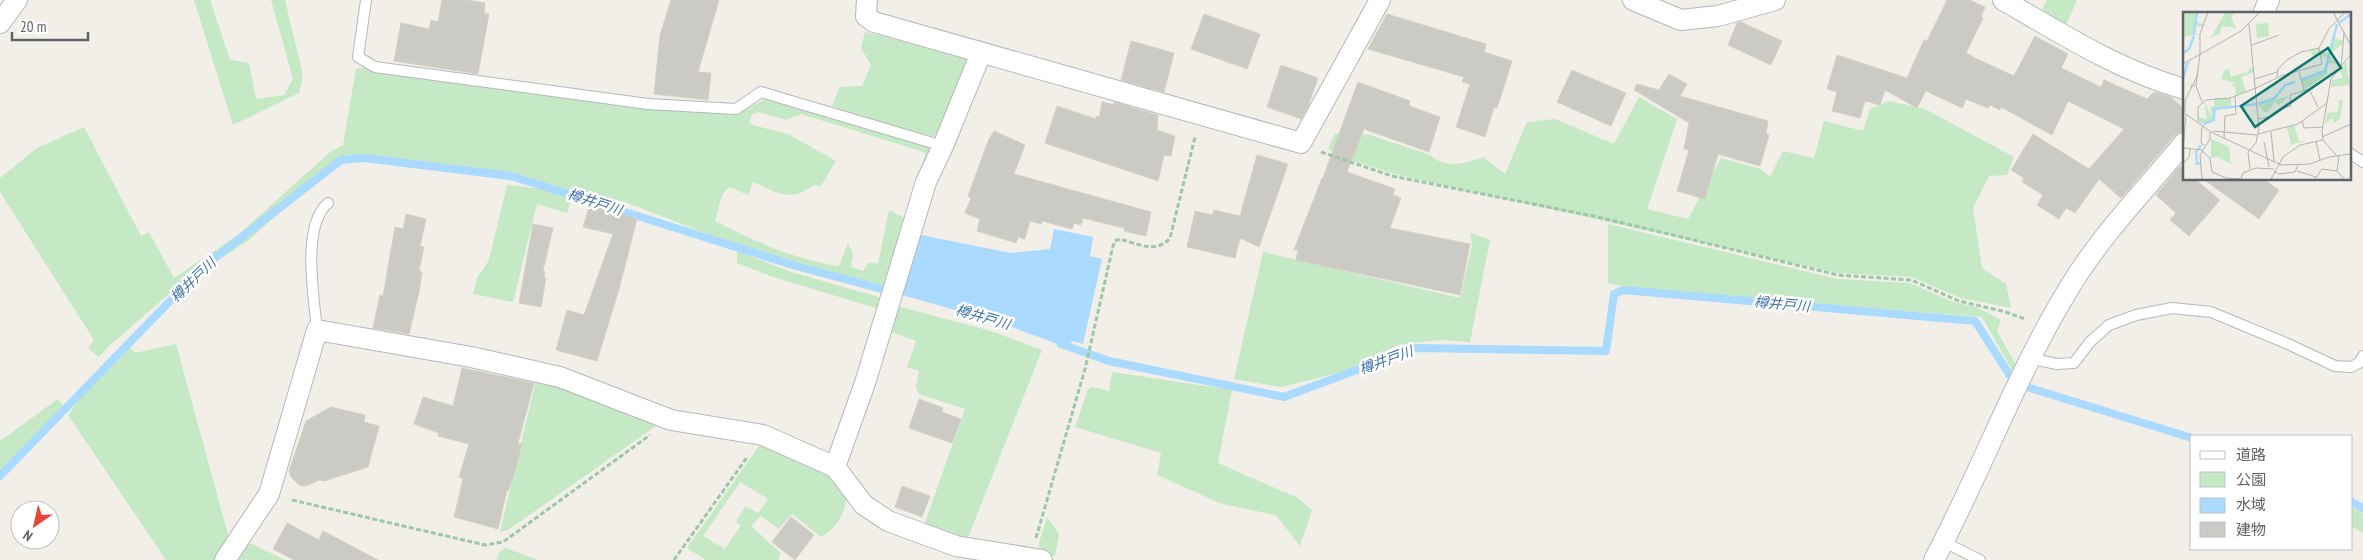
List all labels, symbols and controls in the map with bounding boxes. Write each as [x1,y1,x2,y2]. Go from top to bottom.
scale bar [12,10,89,42]
inset map [2183,12,2350,180]
text: 20 m [20,17,46,36]
water label: 樽井戸川 [566,185,626,220]
water label: 樽井戸川 [167,253,221,306]
water label: 樽井戸川 [1753,293,1813,316]
water label: 樽井戸川 [954,301,1014,334]
water label: 樽井戸川 [1357,341,1417,378]
legend [2190,435,2353,550]
text: 道路 [2236,445,2266,464]
text: 公園 [2236,470,2266,489]
text: 水域 [2236,495,2266,514]
north arrow [10,500,60,550]
text: 建物 [2236,520,2266,539]
text: N [20,526,36,545]

